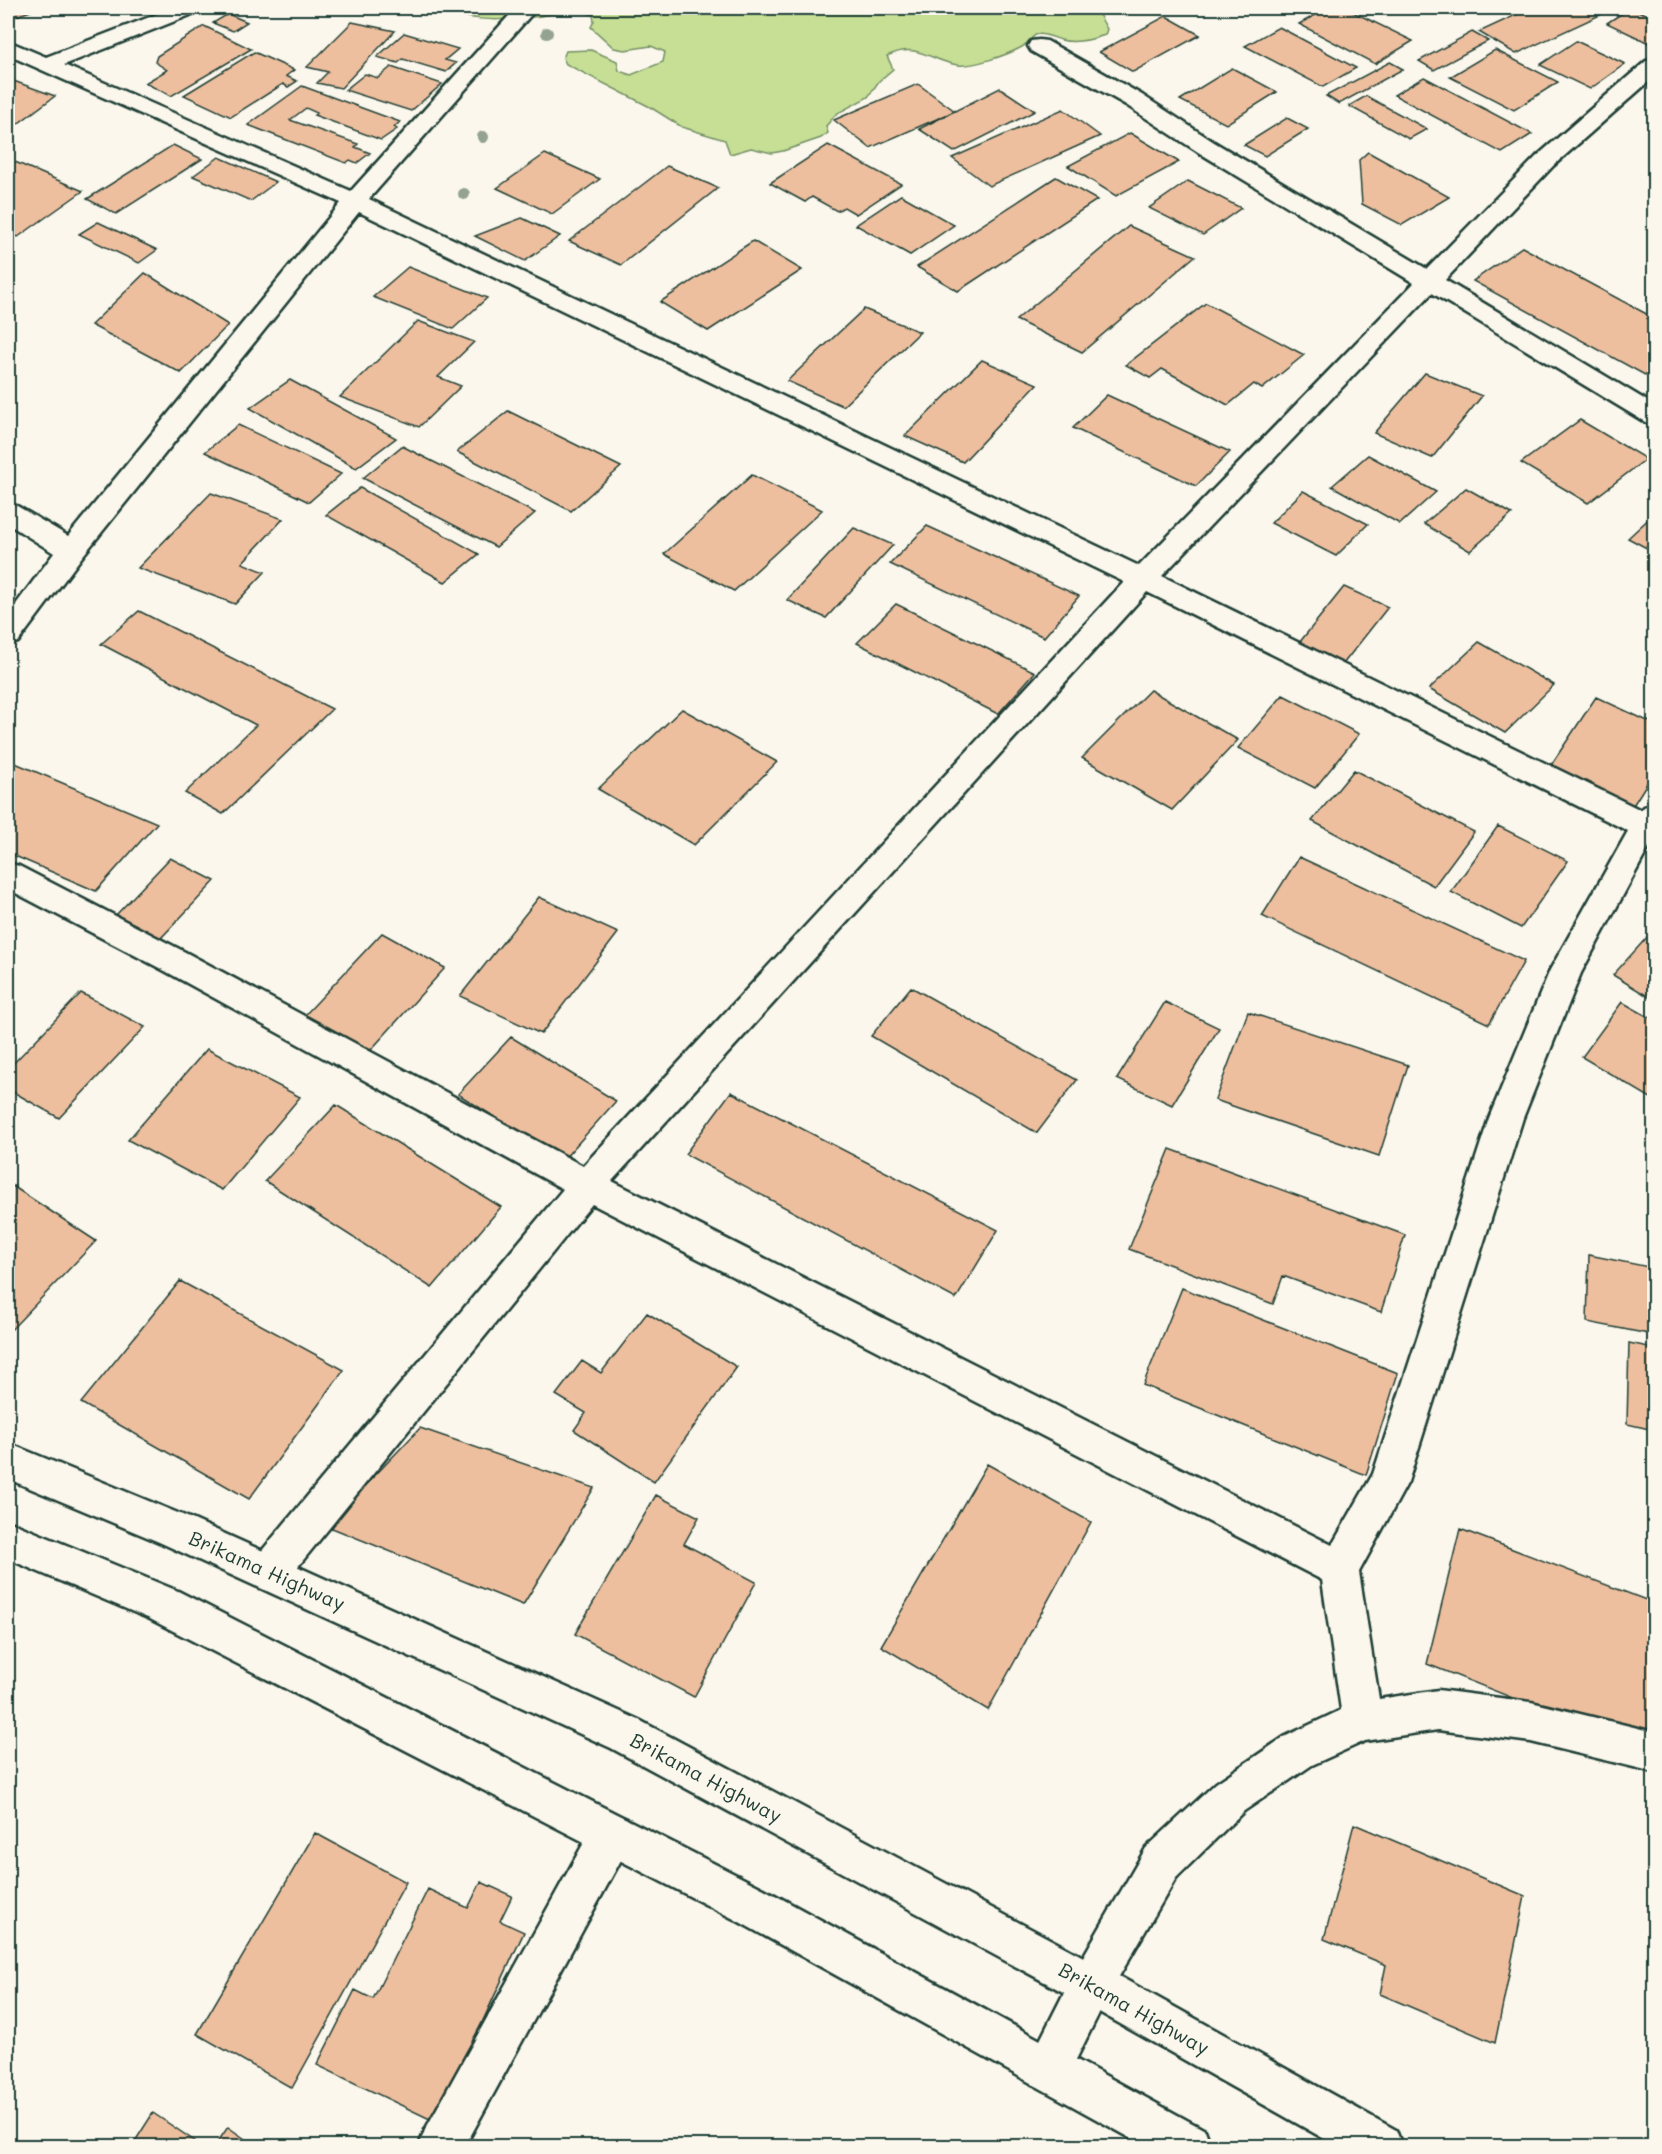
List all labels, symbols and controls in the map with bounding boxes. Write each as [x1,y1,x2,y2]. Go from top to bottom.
street label: Brikama Highway [185,1524,349,1616]
street label: Brikama Highway [626,1726,787,1828]
street label: Brikama Highway [1055,1956,1214,2060]

